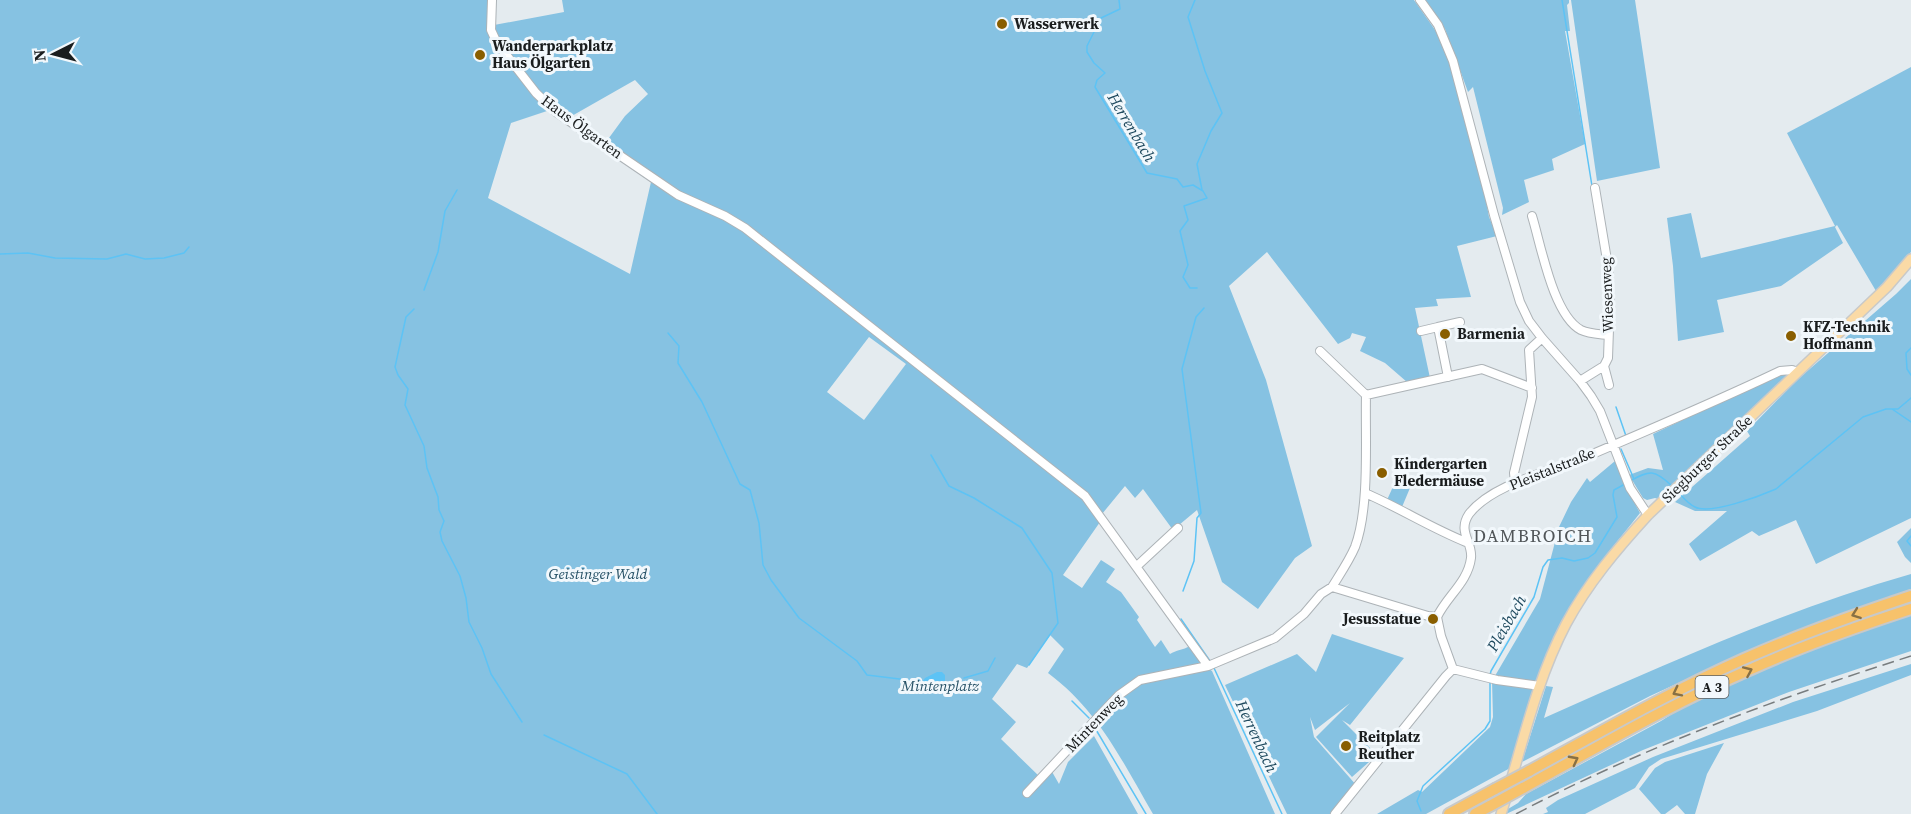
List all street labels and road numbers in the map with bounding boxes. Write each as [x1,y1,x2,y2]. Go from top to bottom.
street label: Haus Ölgarten [537,90,627,163]
street label: Wiesenweg [1595,257,1618,333]
street label: Siegburger Straße [1657,410,1757,507]
street label: Pleistalstraße [1506,442,1598,495]
road number: A 3 [1696,676,1728,698]
street label: Mintenweg [1060,688,1127,757]

